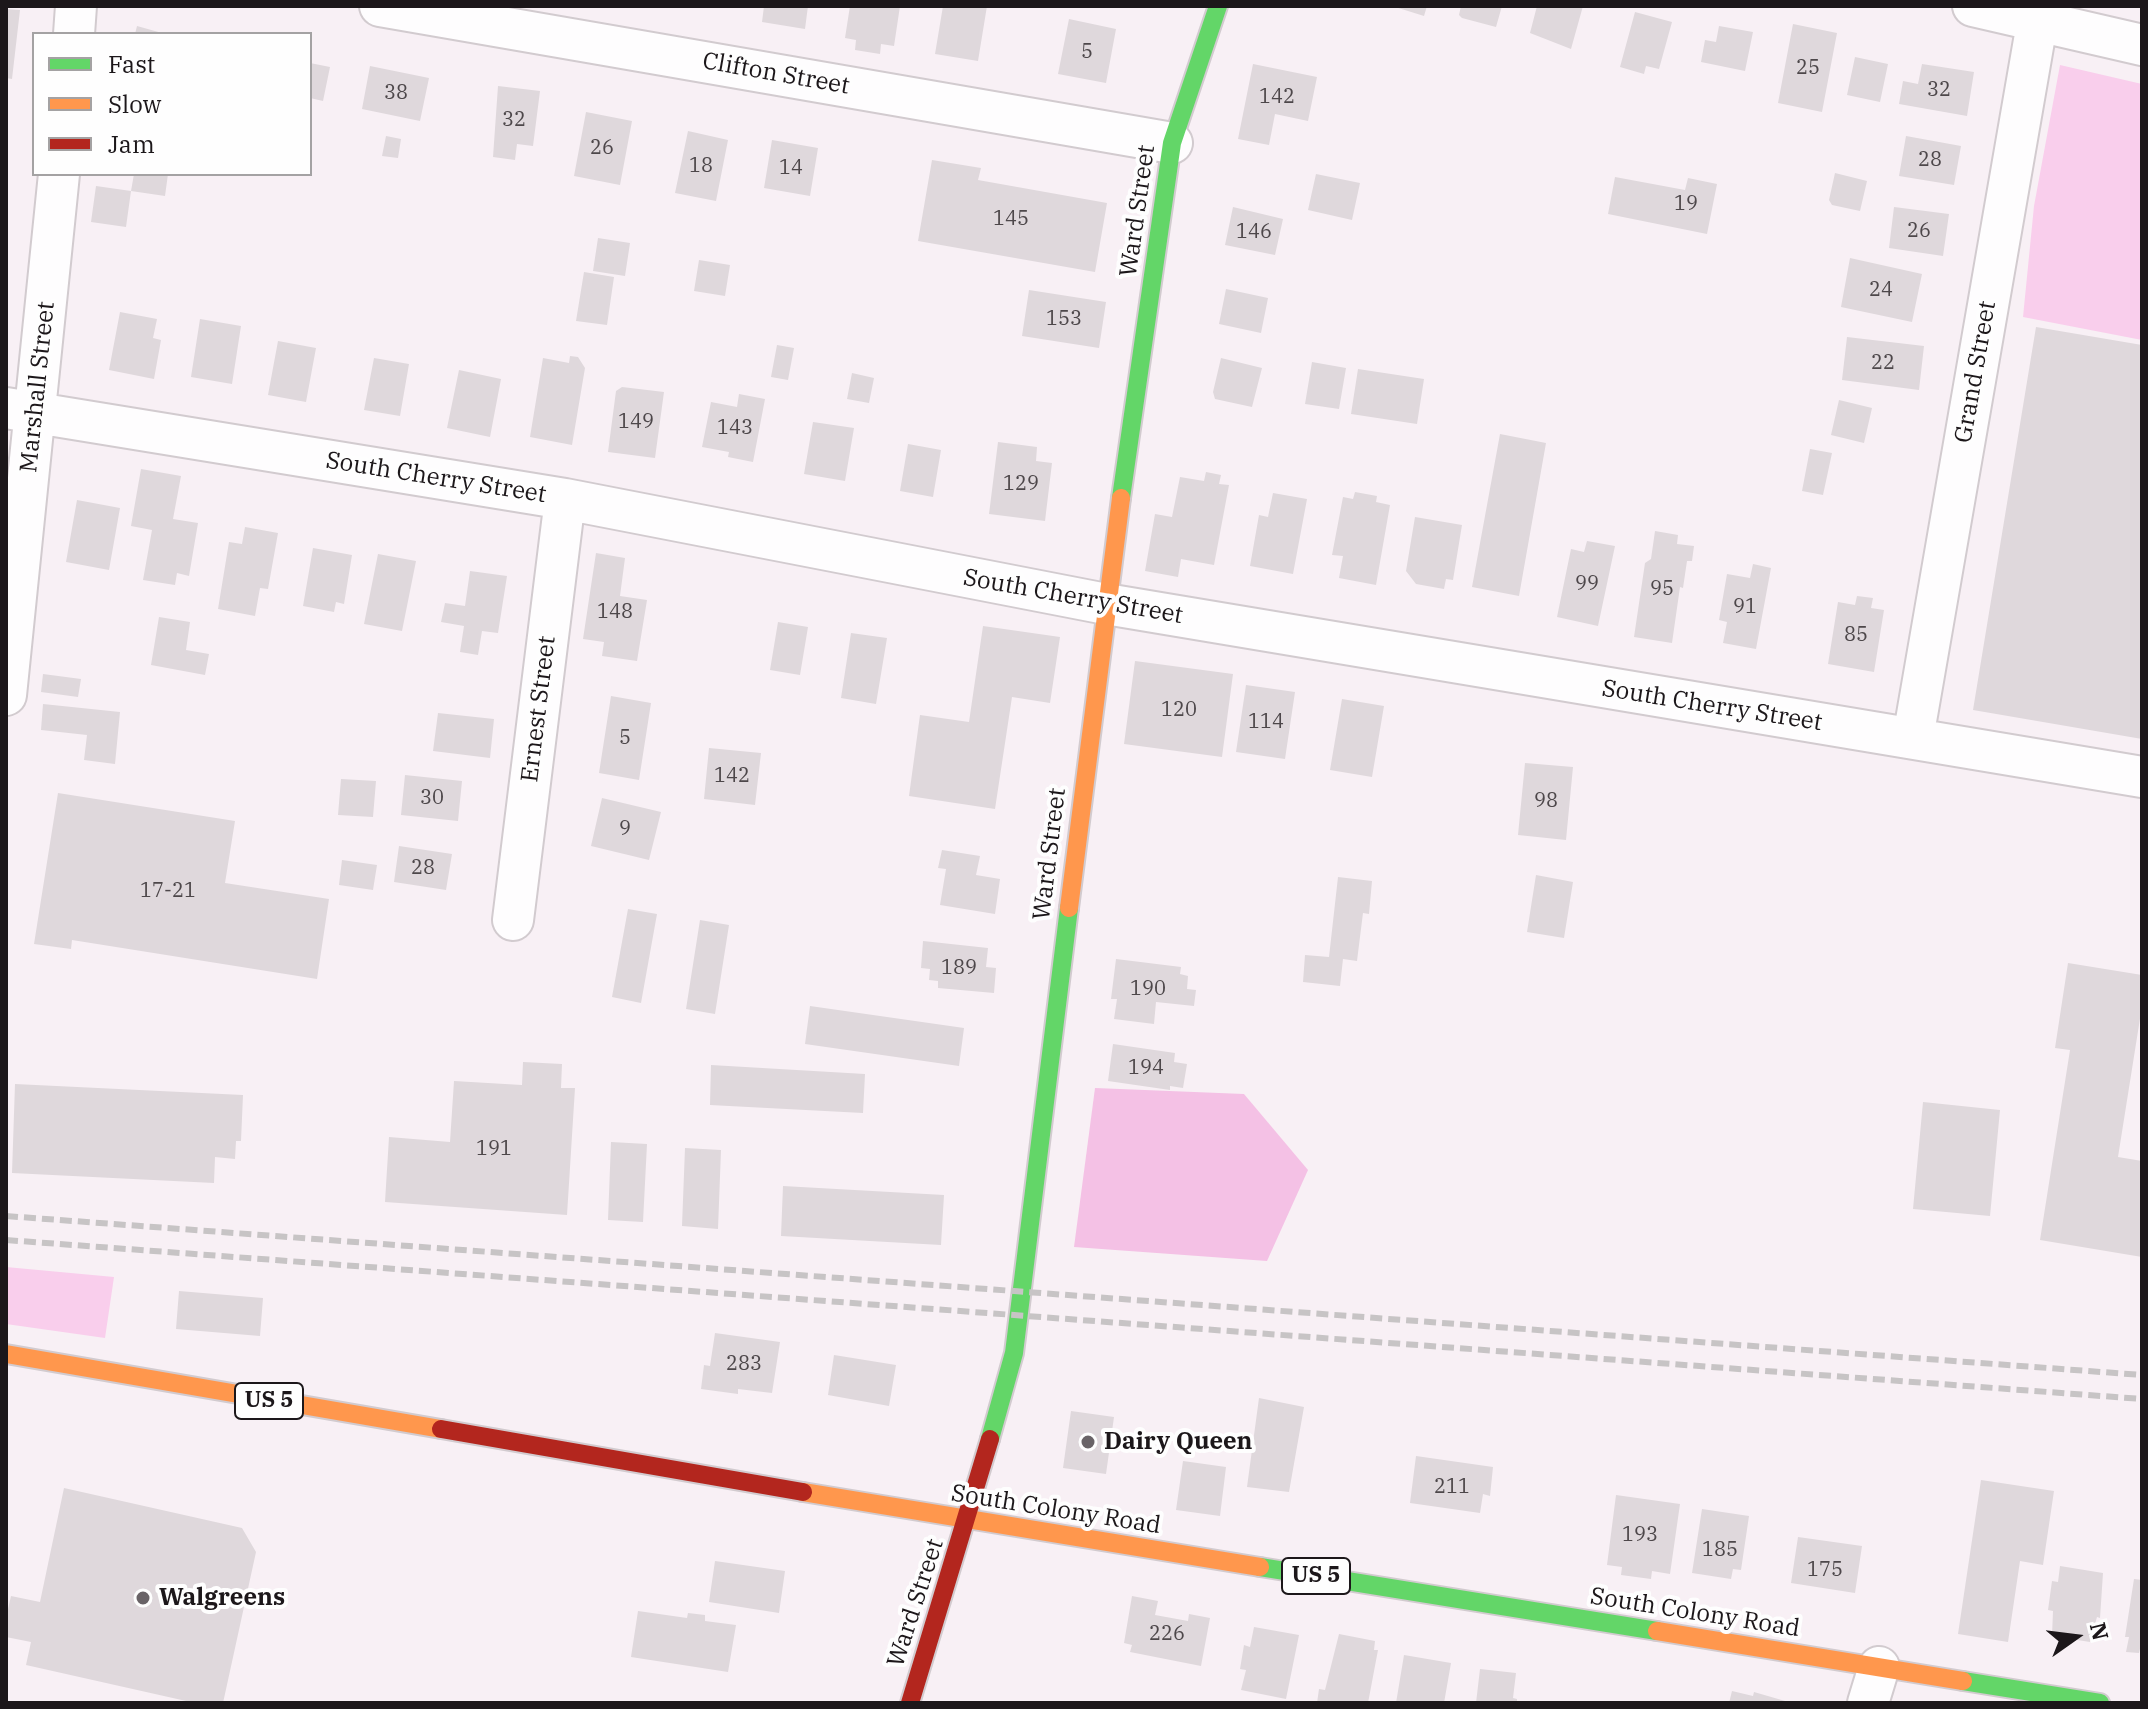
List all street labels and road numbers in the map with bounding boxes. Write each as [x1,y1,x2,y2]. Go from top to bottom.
street label: Clifton Street [700,47,852,101]
street label: Ward Street [1114,143,1162,279]
street label: Grand Street [1949,299,2003,445]
street label: Marshall Street [15,300,61,474]
street label: South Cherry Street [324,446,548,510]
street label: South Cherry Street [961,563,1185,631]
street label: Ernest Street [516,634,562,784]
street label: South Cherry Street [1600,674,1824,738]
street label: Ward Street [1028,786,1072,922]
road number: US 5 [235,1383,303,1419]
street label: South Colony Road [949,1479,1163,1541]
street label: Ward Street [882,1535,950,1671]
road number: US 5 [1282,1558,1350,1594]
street label: South Colony Road [1588,1582,1802,1644]

